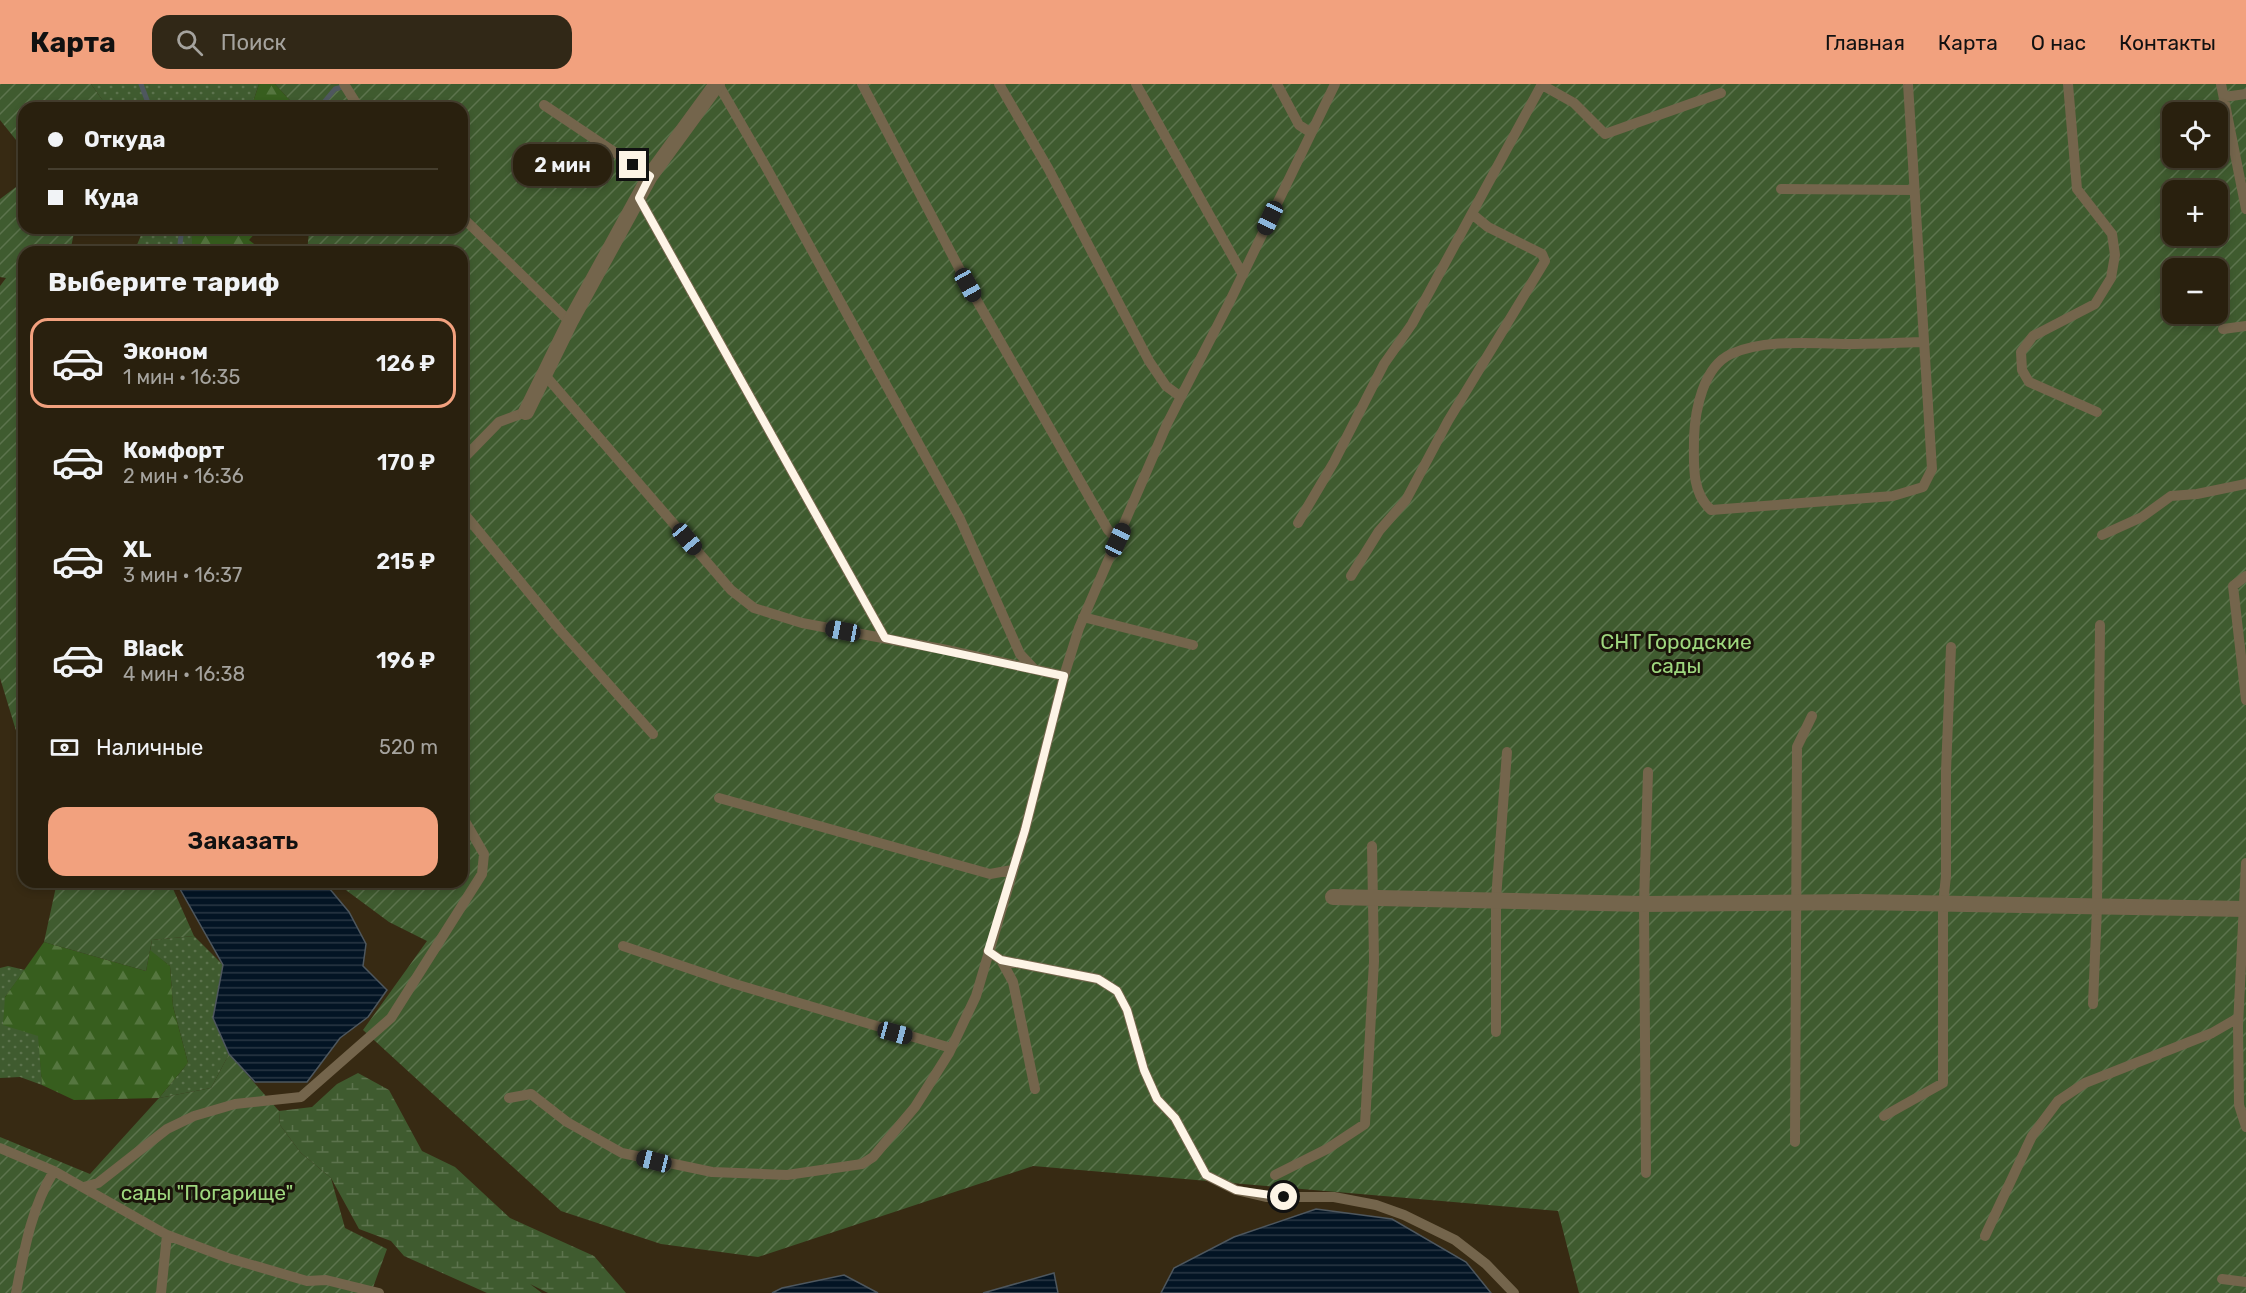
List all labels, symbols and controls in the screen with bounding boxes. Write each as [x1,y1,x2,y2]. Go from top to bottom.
search box [152,15,572,69]
text: Карта [30,26,116,59]
icon: search [173,26,206,59]
text: Поиск [221,29,286,56]
text: Главная [1825,30,1905,55]
text: Карта [1938,30,1998,55]
text: О нас [2031,30,2086,55]
text: Контакты [2119,30,2216,55]
map controls [2162,102,2228,324]
button: locate [2162,102,2228,168]
text: Откуда [84,126,166,153]
callout: 2 мин [513,144,612,186]
route end [619,151,646,178]
text: 2 мин [534,153,591,177]
button: + [2162,180,2228,246]
text: Куда [84,184,139,211]
car [1254,198,1286,238]
button: − [2162,258,2228,324]
car [951,265,985,305]
text: Выберите тариф [48,266,279,298]
icon: car [51,336,105,390]
text: Эконом [123,338,208,365]
text: 126 ₽ [376,350,435,377]
text: 1 мин · 16:35 [123,365,241,389]
icon: car [51,435,105,489]
text: Комфорт [123,437,224,464]
text: 170 ₽ [377,449,435,476]
text: 2 мин · 16:36 [123,464,244,488]
car [669,519,705,559]
car [1102,520,1134,560]
icon: car [51,534,105,588]
text: XL [123,536,151,563]
text: 215 ₽ [376,548,435,575]
text: 3 мин · 16:37 [123,563,242,587]
car [824,619,862,643]
park label: СНТ Городские сады [1600,629,1752,678]
icon: car [51,633,105,687]
text: Black [123,635,184,662]
text: 196 ₽ [376,647,435,674]
text: 4 мин · 16:38 [123,662,245,686]
icon: cash [48,731,81,764]
text: Наличные [96,734,203,761]
text: 520 m [379,735,438,759]
button: Заказать [48,807,438,876]
car [875,1020,915,1046]
car [634,1148,674,1174]
park label: сады "Погарище" [121,1180,293,1205]
route start [1270,1183,1297,1210]

